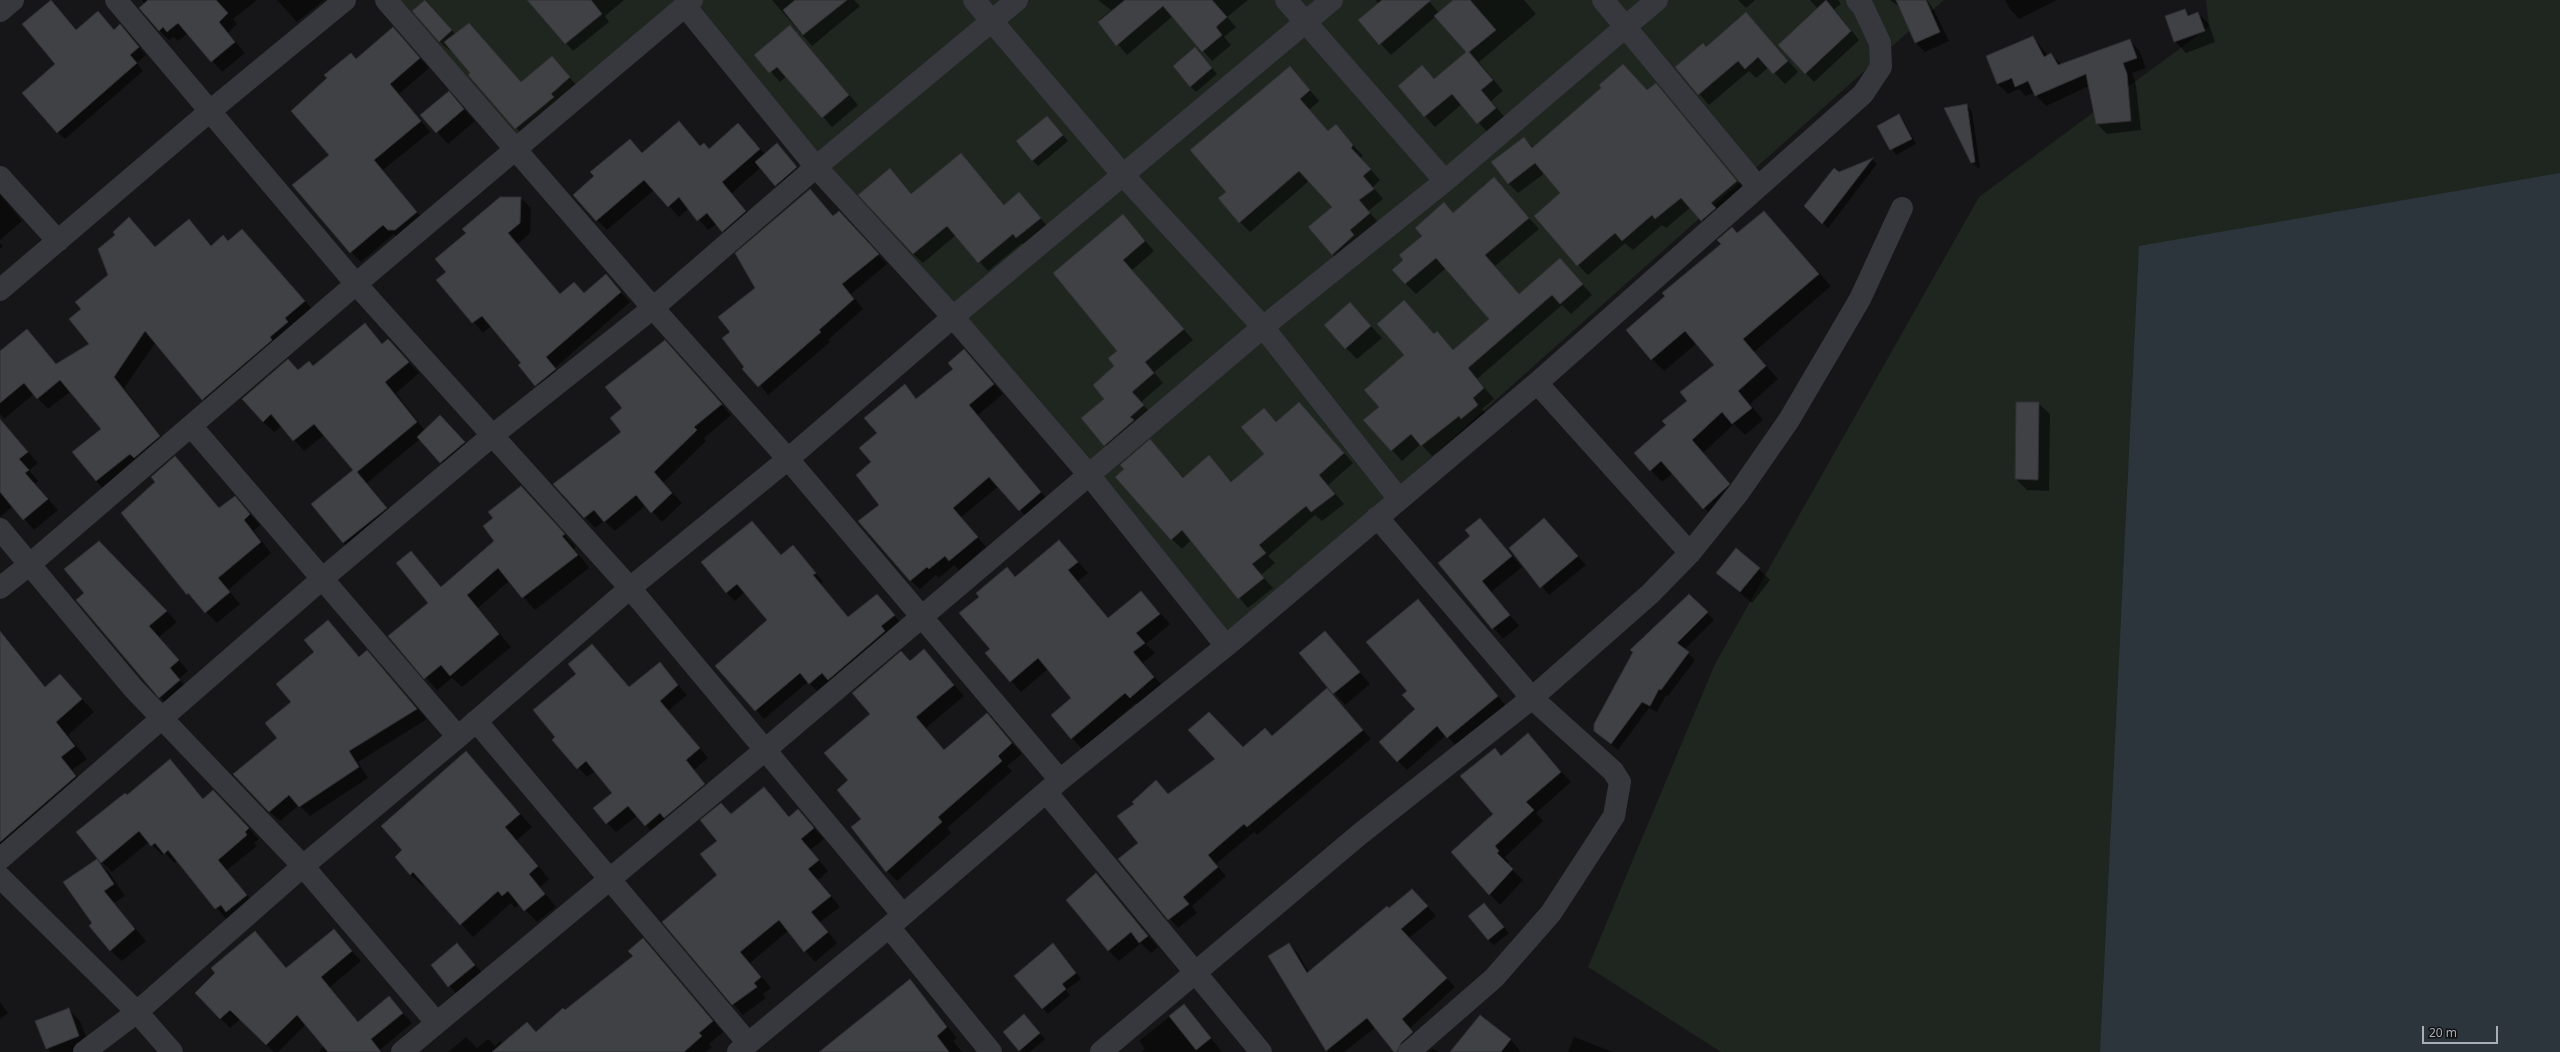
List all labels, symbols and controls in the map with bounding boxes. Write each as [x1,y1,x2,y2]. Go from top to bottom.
scale bar [2424,1018,2500,1044]
text: 20 m [2429,1024,2457,1041]

